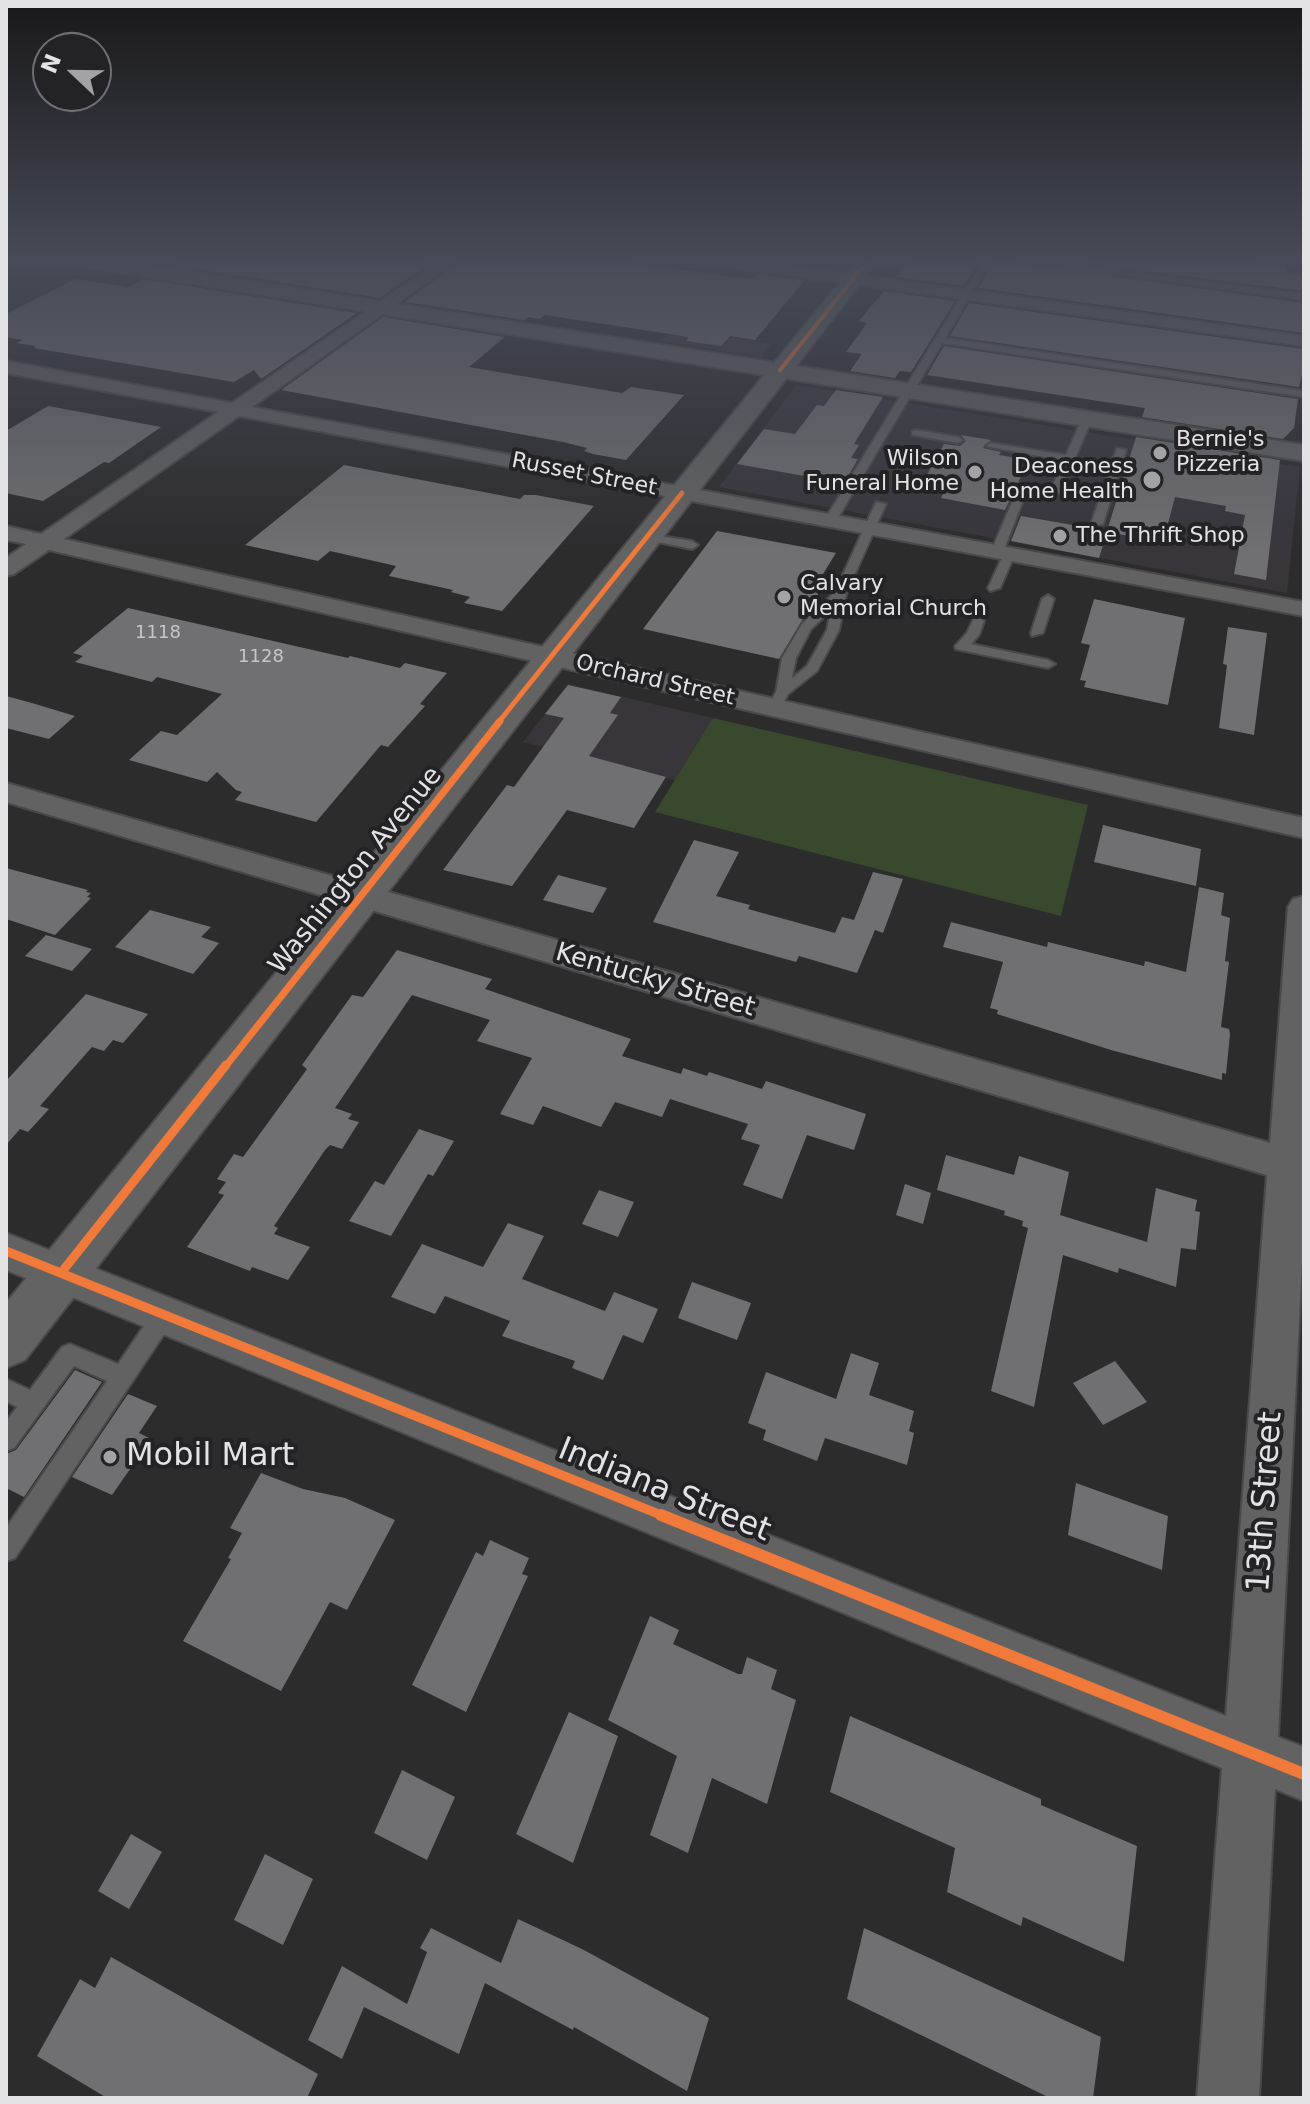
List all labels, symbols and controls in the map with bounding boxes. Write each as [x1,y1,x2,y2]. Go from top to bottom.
north arrow [32,32,112,112]
text: N [36,50,66,77]
place label: Bernie's Pizzeria [1176,427,1264,478]
marker: Bernie's Pizzeria [1151,444,1169,462]
place label: Wilson Funeral Home [806,446,959,498]
street label: Russet Street [509,448,659,502]
place label: Deaconess Home Health [990,454,1134,506]
marker: Wilson Funeral Home [966,463,984,481]
marker: Deaconess Home Health [1141,469,1163,491]
place label: The Thrift Shop [1076,523,1245,549]
marker: The Thrift Shop [1051,527,1069,545]
place label: Calvary Memorial Church [800,571,987,622]
marker: Calvary Memorial Church [775,588,793,606]
house number: 1118 [135,622,181,644]
house number: 1128 [238,646,284,668]
street label: Orchard Street [573,650,737,712]
street label: Washington Avenue [263,761,449,981]
street label: Kentucky Street [552,938,758,1024]
street label: 13th Street [1241,1410,1291,1594]
street label: Indiana Street [552,1431,776,1551]
place label: Mobil Mart [126,1438,294,1476]
marker: Mobil Mart [101,1448,119,1466]

